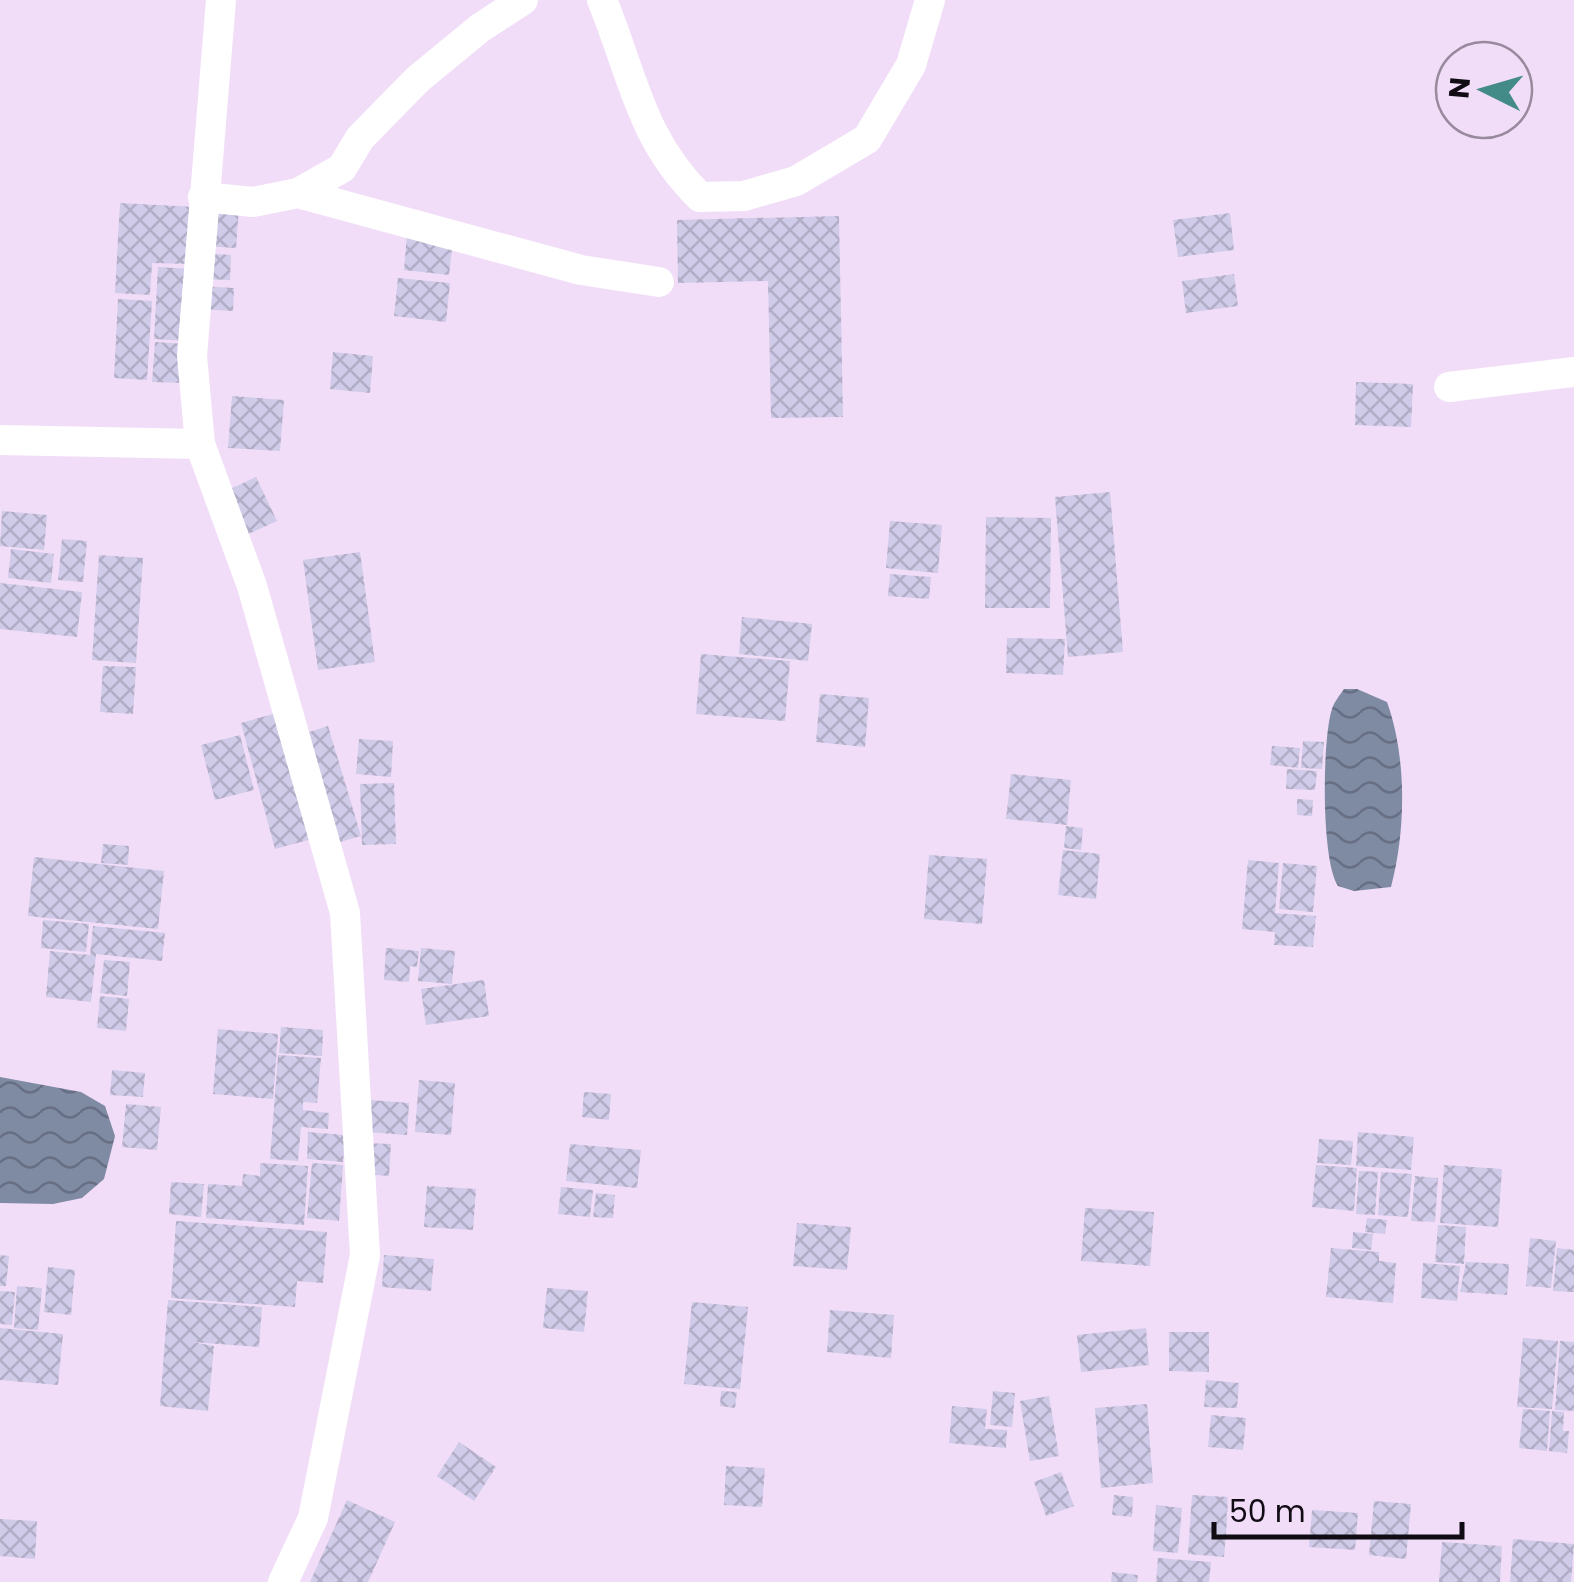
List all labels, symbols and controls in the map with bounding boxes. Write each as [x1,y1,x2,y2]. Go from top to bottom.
north arrow [1434,40,1534,140]
text: N [1439,76,1480,100]
scale bar [1214,1477,1462,1539]
text: 50 m [1229,1490,1306,1533]

